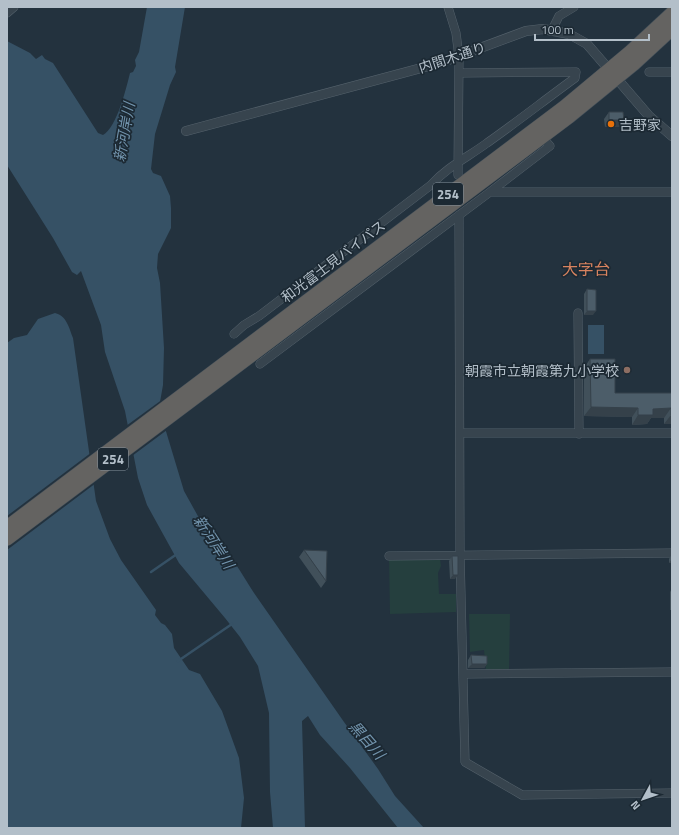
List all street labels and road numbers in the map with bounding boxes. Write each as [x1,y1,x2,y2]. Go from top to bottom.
street label: 内間木通り [415,36,489,78]
road number: 254 [433,183,463,205]
street label: 和光富士見バイパス [276,215,390,307]
road number: 254 [98,448,128,470]

